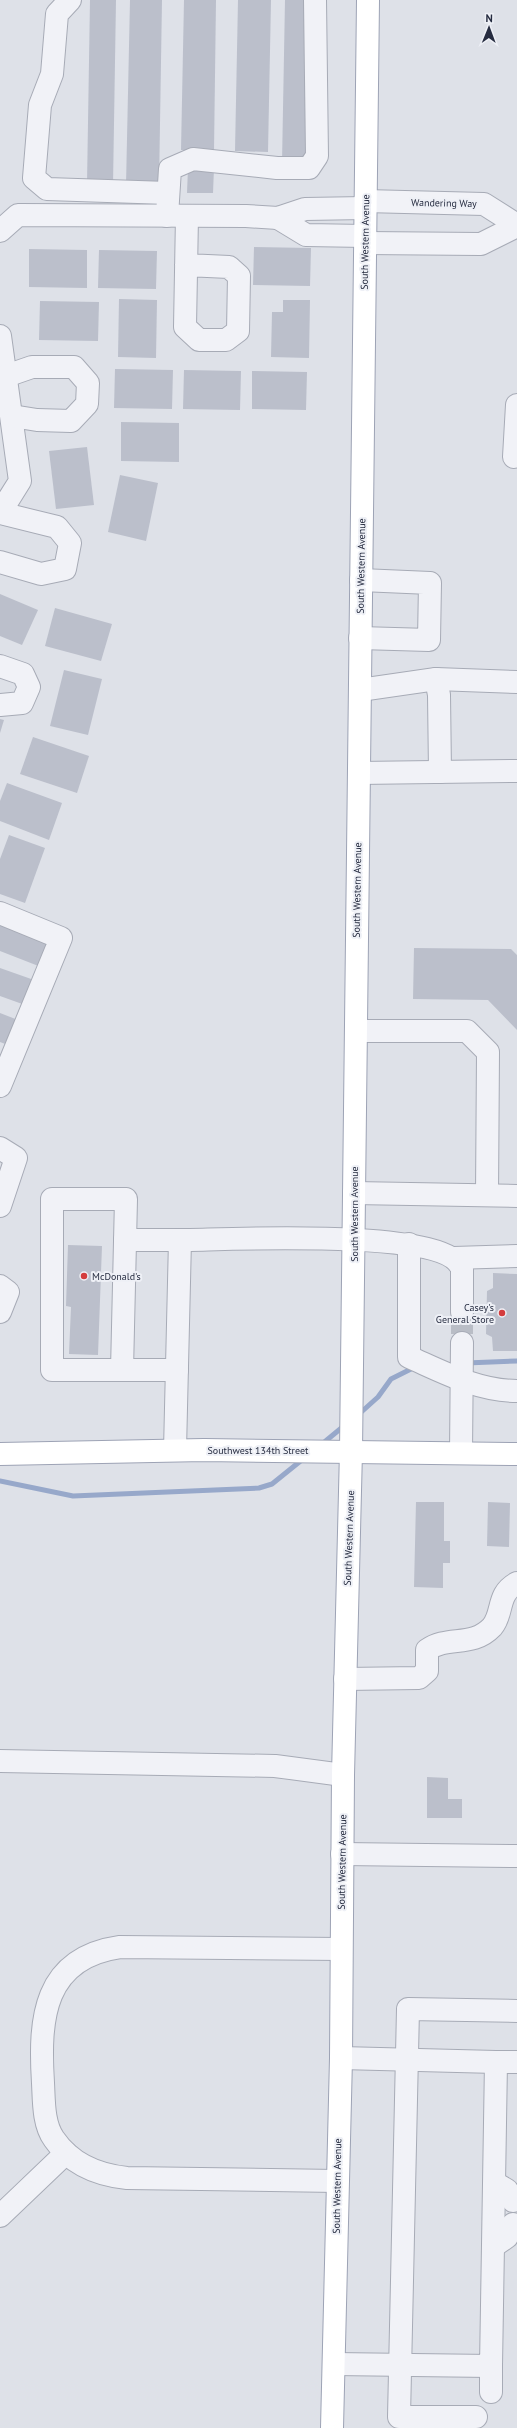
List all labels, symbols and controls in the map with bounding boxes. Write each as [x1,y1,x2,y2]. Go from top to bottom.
north arrow [469,8,509,48]
text: N [485,11,493,25]
street label: South Western Avenue [358,194,372,290]
street label: Wandering Way [411,196,477,210]
street label: South Western Avenue [354,518,368,614]
street label: South Western Avenue [350,842,364,938]
street label: South Western Avenue [348,1166,361,1262]
place label: McDonald's [92,1270,141,1283]
marker: McDonald's [79,1271,89,1281]
place label: Casey's General Store [436,1301,494,1326]
marker: Casey's General Store [497,1308,507,1318]
street label: Southwest 134th Street [208,1444,309,1457]
street label: South Western Avenue [341,1490,357,1586]
street label: South Western Avenue [335,1814,349,1910]
street label: South Western Avenue [330,2138,344,2234]

